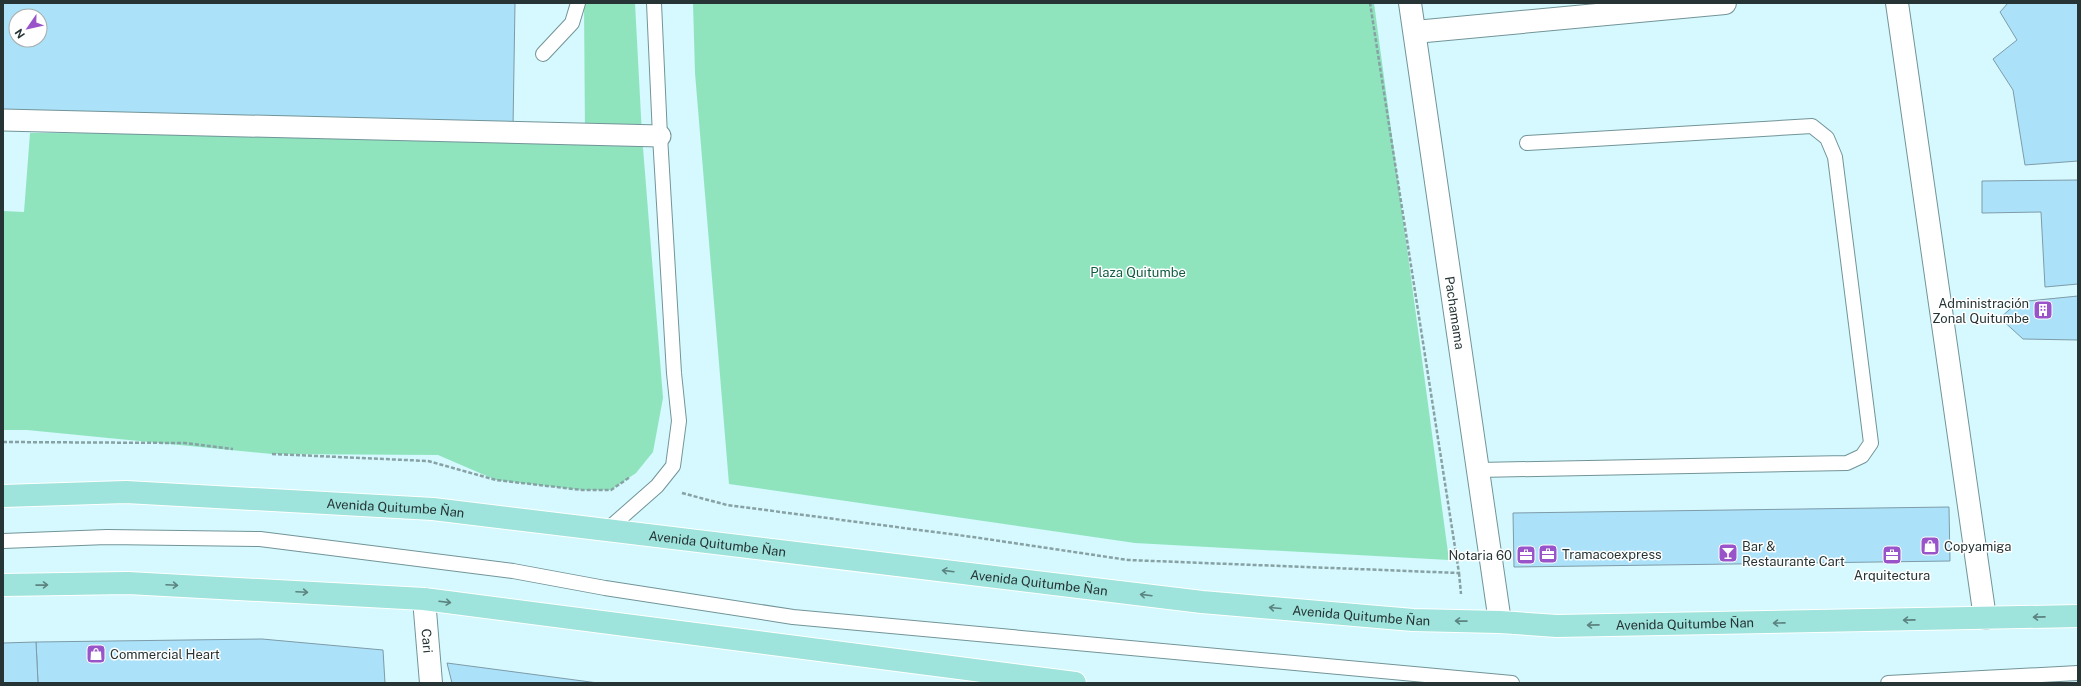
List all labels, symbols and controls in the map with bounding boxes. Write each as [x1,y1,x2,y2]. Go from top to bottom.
north arrow [8,8,48,48]
text: N [12,27,27,41]
park label: Plaza Quitumbe [1090,265,1186,280]
street label: Pachamama [1442,275,1468,350]
place label: Administración Zonal Quitumbe [1932,296,2029,326]
building icon: Administración Zonal Quitumbe [2032,299,2054,321]
street label: Avenida Quitumbe Ñan [326,496,465,520]
street label: Avenida Quitumbe Ñan [648,528,787,559]
shop icon: Copyamiga [1919,535,1941,557]
place label: Bar & Restaurante Cart [1742,539,1845,569]
place label: Copyamiga [1944,539,2011,554]
bar icon: Bar & Restaurante Cart [1717,542,1739,564]
office icon: Tramacoexpress [1537,543,1559,565]
office icon: Notaria 60 [1515,544,1537,566]
office icon: Arquitectura [1881,544,1903,566]
place label: Tramacoexpress [1562,547,1662,562]
place label: Notaria 60 [1448,548,1512,563]
street label: Avenida Quitumbe Ñan [969,567,1109,598]
one-way arrow [942,568,955,575]
place label: Arquitectura [1854,568,1930,583]
one-way arrow [35,581,48,588]
one-way arrow [165,582,178,589]
one-way arrow [295,589,308,596]
one-way arrow [1140,592,1153,599]
one-way arrow [438,598,451,606]
street label: Avenida Quitumbe Ñan [1292,602,1430,628]
one-way arrow [1269,605,1282,612]
one-way arrow [2033,613,2046,621]
street label: Avenida Quitumbe Ñan [1616,615,1754,632]
one-way arrow [1903,616,1916,624]
one-way arrow [1455,617,1468,625]
one-way arrow [1773,619,1786,627]
one-way arrow [1587,622,1600,629]
street label: Cari [419,628,436,654]
shop icon: Commercial Heart [85,643,107,665]
place label: Commercial Heart [110,647,220,662]

